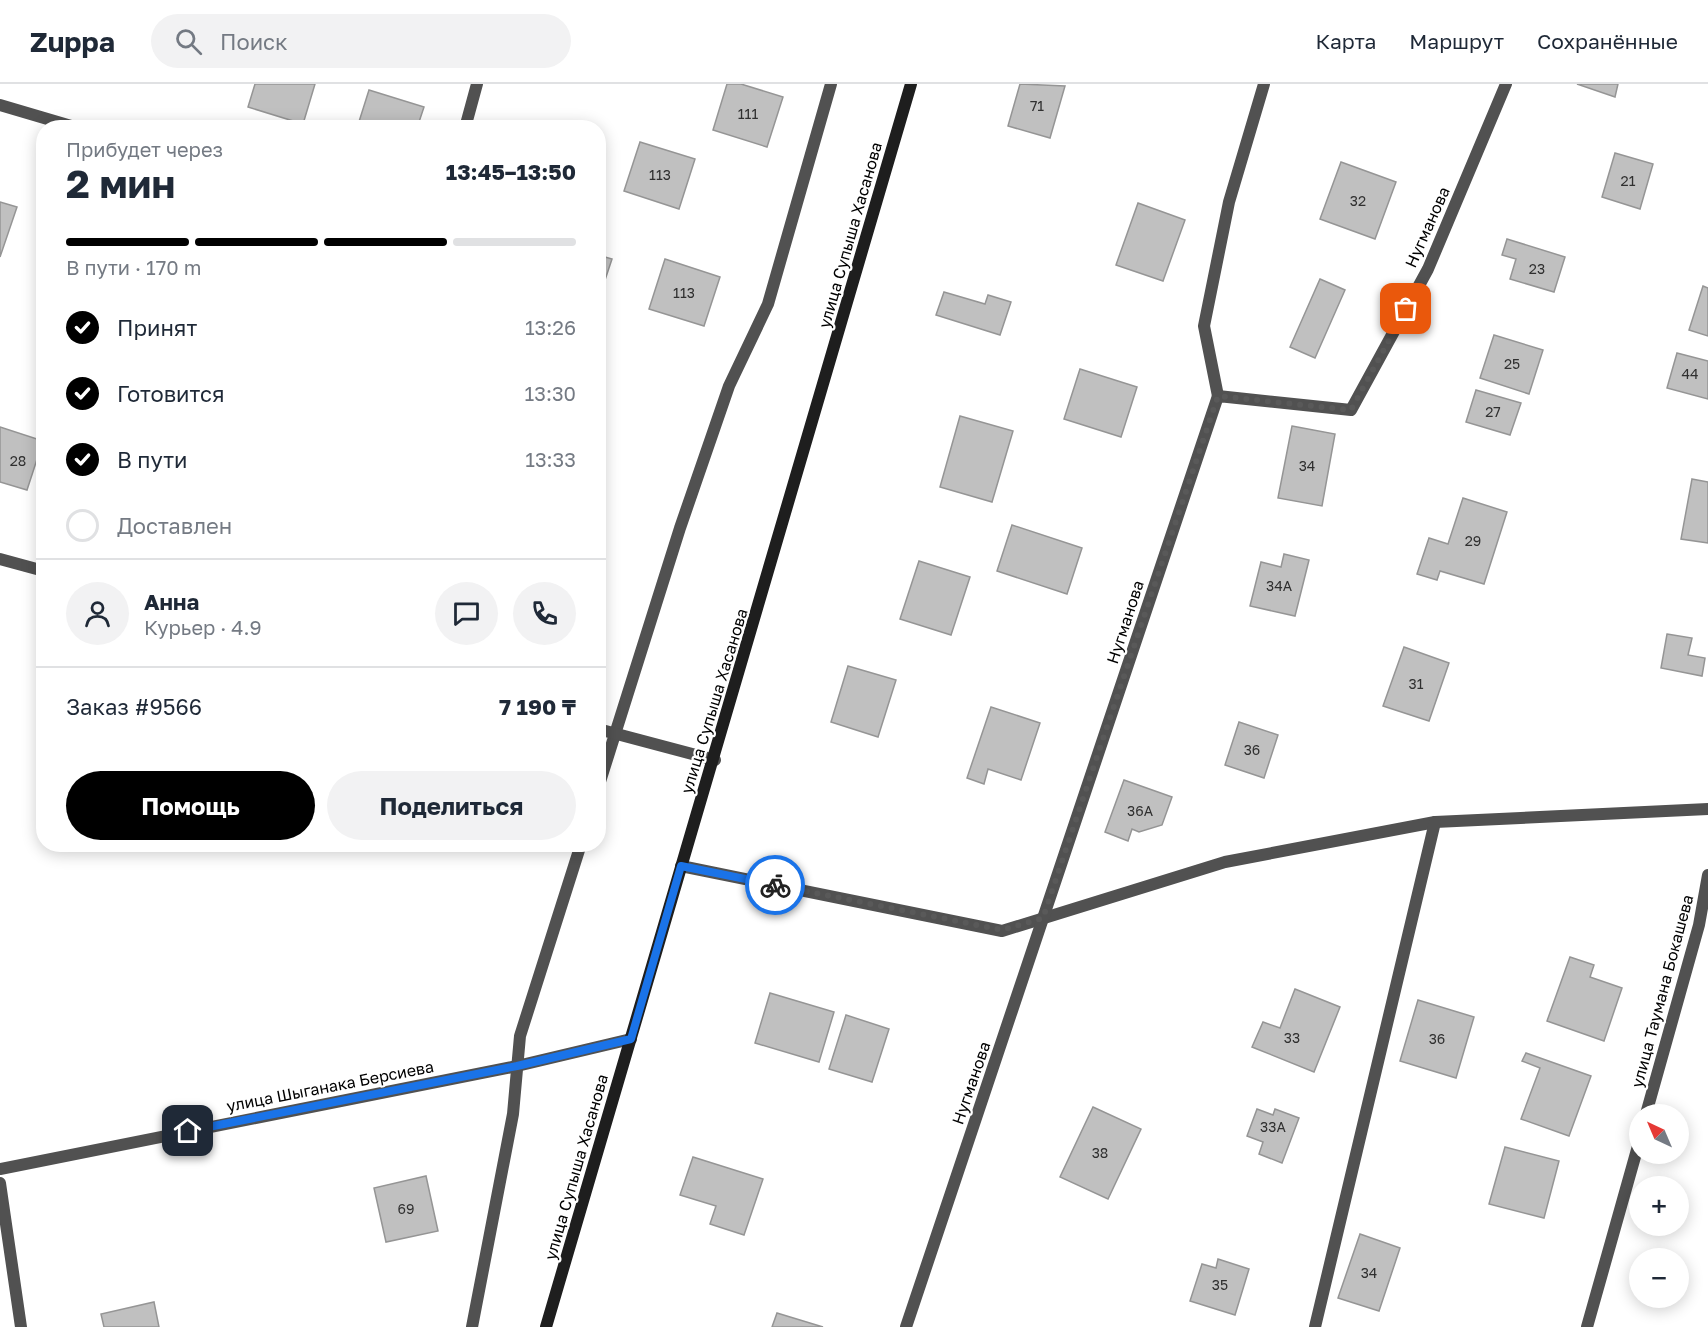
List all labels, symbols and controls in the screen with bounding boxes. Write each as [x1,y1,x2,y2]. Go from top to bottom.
search box [151,14,571,68]
text: Zuppa [30,25,115,58]
icon: search [172,25,205,58]
text: Поиск [220,28,288,55]
text: Карта [1315,28,1376,54]
text: Маршрут [1409,28,1504,54]
text: Сохранённые [1537,28,1678,54]
house number: 71 [1030,97,1044,114]
house number: 111 [738,105,758,122]
text: Прибудет через [66,137,223,161]
street label: улица Супыша Хасанова [814,140,886,330]
text: 13:45–13:50 [446,158,576,185]
text: 2 мин [66,160,175,207]
house number: 113 [649,166,671,183]
house number: 21 [1621,172,1636,189]
street label: Нугманова [1400,183,1454,271]
house number: 32 [1350,192,1366,209]
text: В пути · 170 m [66,255,201,279]
house number: 23 [1529,260,1545,277]
pin [1380,283,1431,334]
house number: 113 [673,284,695,301]
icon: bag [1389,292,1422,325]
icon: check [66,311,99,344]
text: Принят [117,314,197,341]
text: 13:26 [525,315,576,339]
house number: 25 [1504,355,1520,372]
house number: 44 [1681,365,1699,382]
icon: check [66,377,99,410]
text: Готовится [117,380,225,407]
text: 13:30 [525,381,576,405]
house number: 27 [1485,403,1501,420]
icon: check [66,443,99,476]
text: В пути [117,446,187,473]
text: 13:33 [525,447,576,471]
house number: 28 [10,452,26,469]
house number: 34 [1299,457,1315,474]
text: Доставлен [117,512,232,539]
house number: 29 [1465,532,1481,549]
house number: 34А [1266,577,1293,594]
street label: Нугманова [1102,578,1148,666]
button: person [66,582,129,645]
button: chat [435,582,498,645]
button: phone [513,582,576,645]
text: Анна [144,588,199,615]
street label: улица Супыша Хасанова [676,606,752,796]
text: Курьер · 4.9 [144,615,262,639]
house number: 31 [1409,675,1424,692]
text: Заказ #9566 [66,693,202,720]
text: 7 190 ₸ [499,693,576,720]
house number: 36 [1244,741,1260,758]
button: Помощь [66,771,315,840]
button: Поделиться [327,771,576,840]
house number: 36А [1127,802,1154,819]
courier [745,855,805,915]
icon: bike [759,869,792,902]
street label: улица Таумана Бокашева [1627,892,1697,1090]
house number: 33 [1284,1029,1300,1046]
house number: 36 [1429,1030,1445,1047]
street label: Нугманова [947,1039,995,1127]
street label: улица Шыганака Берсиева [225,1056,435,1116]
street label: улица Супыша Хасанова [540,1072,612,1262]
north arrow [1629,1104,1689,1164]
map controls [1629,1104,1689,1308]
pin [162,1105,213,1156]
icon: home [171,1114,204,1147]
house number: 33А [1260,1118,1286,1135]
house number: 38 [1092,1144,1108,1161]
button: + [1629,1176,1689,1236]
house number: 69 [398,1200,414,1217]
button: − [1629,1248,1689,1308]
house number: 34 [1361,1264,1377,1281]
house number: 35 [1212,1276,1228,1293]

